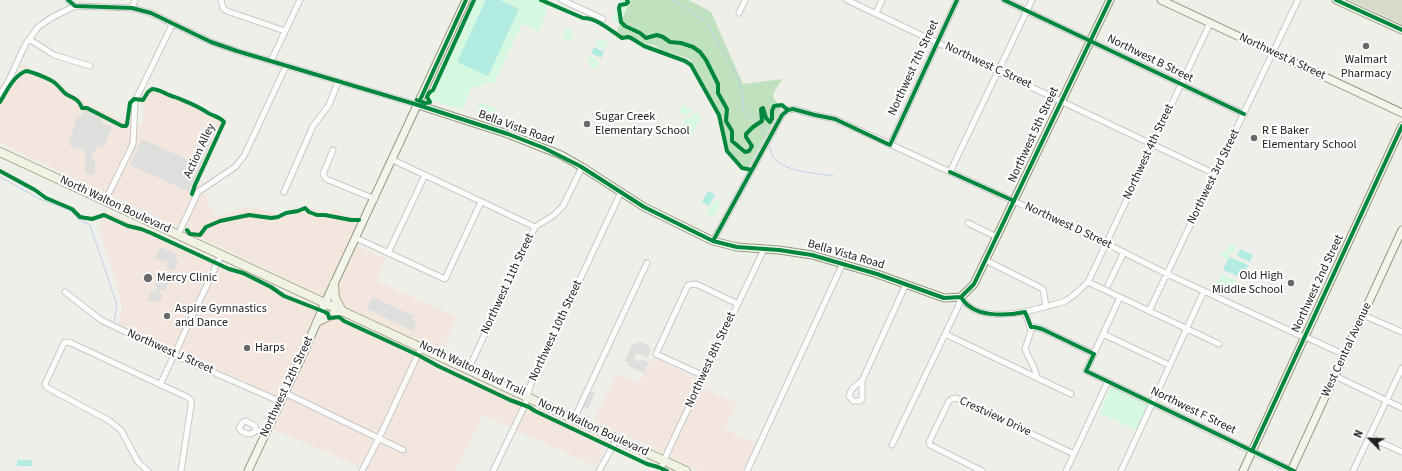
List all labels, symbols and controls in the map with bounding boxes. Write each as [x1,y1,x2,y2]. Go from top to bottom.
street label: Northwest 7th Street [886,18,942,118]
street label: Northwest A Street [1236,31,1328,83]
street label: Northwest B Street [1104,32,1196,86]
street label: Northwest C Street [942,40,1034,92]
marker: Walmart Pharmacy [1361,41,1371,51]
place label: Walmart Pharmacy [1341,53,1391,81]
street label: Northwest 5th Street [1006,85,1062,185]
street label: Northwest 4th Street [1121,102,1177,202]
street label: Bella Vista Road [476,108,556,148]
place label: Sugar Creek Elementary School [595,110,690,138]
marker: Sugar Creek Elementary School [582,119,592,129]
street label: Action Alley [181,121,219,181]
place label: R E Baker Elementary School [1262,124,1357,152]
street label: Northwest 3rd Street [1185,127,1243,227]
marker: R E Baker Elementary School [1249,133,1259,143]
street label: North Walton Boulevard [57,173,173,237]
street label: Northwest D Street [1022,199,1114,253]
street label: Northwest 11th Street [478,231,538,337]
street label: Northwest 2nd Street [1289,233,1347,335]
street label: Bella Vista Road [806,237,886,273]
place label: Old High Middle School [1212,269,1283,297]
place label: Mercy Clinic [157,271,217,285]
marker: Mercy Clinic [142,272,154,284]
street label: Northwest 10th Street [526,278,586,384]
marker: Old High Middle School [1286,278,1296,288]
street label: West Central Avenue [1319,301,1375,399]
place label: Aspire Gymnastics and Dance [175,302,267,330]
street label: Northwest 8th Street [683,310,739,410]
marker: Aspire Gymnastics and Dance [162,311,172,321]
street label: Northwest J Street [125,327,215,377]
street label: Northwest 12th Street [257,334,317,440]
street label: North Walton Blvd Trail [417,338,527,400]
place label: Harps [255,341,285,355]
marker: Harps [242,343,252,353]
street label: Northwest F Street [1148,384,1238,438]
street label: Crestview Drive [957,394,1033,440]
street label: North Walton Boulevard [535,396,651,460]
north arrow [1350,419,1390,459]
text: N [1350,428,1367,440]

